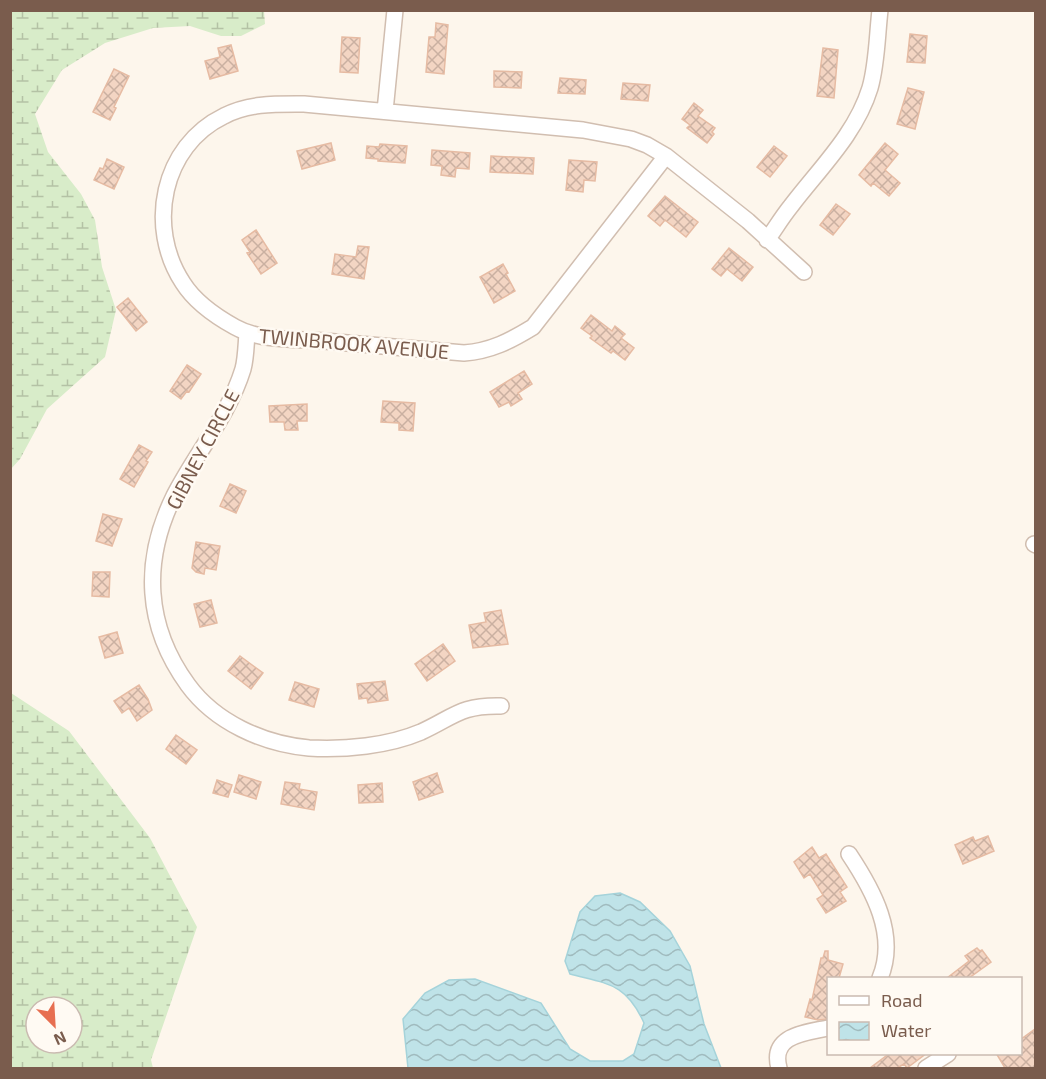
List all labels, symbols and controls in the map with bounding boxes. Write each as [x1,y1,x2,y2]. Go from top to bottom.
street label: TWINBROOK AVENUE [258,323,450,363]
street label: GIBNEY CIRCLE [160,385,244,513]
legend [827,977,1022,1055]
text: Road [881,989,922,1011]
north arrow [24,995,84,1055]
text: Water [881,1019,931,1041]
text: N [51,1028,69,1050]

